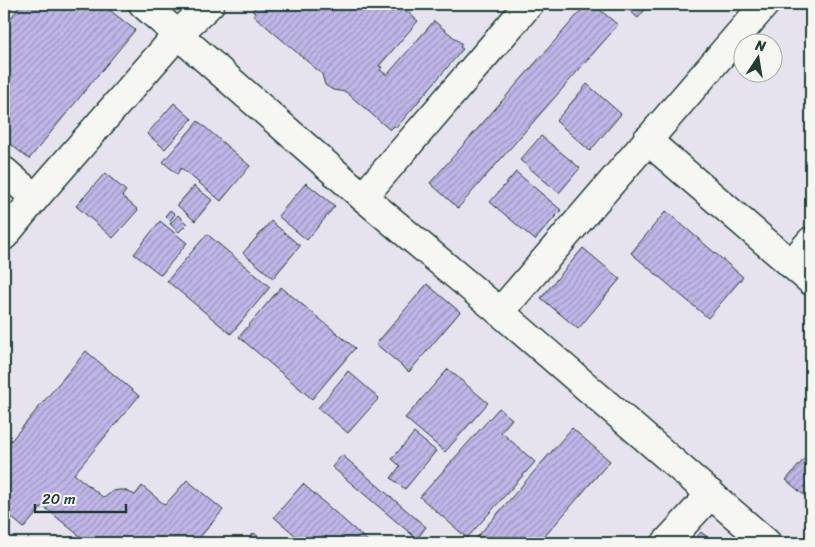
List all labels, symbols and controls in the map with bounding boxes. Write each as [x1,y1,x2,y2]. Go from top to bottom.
north arrow [732,32,782,82]
text: N [752,32,768,59]
scale bar [35,482,126,514]
text: 20 m [42,486,76,512]

